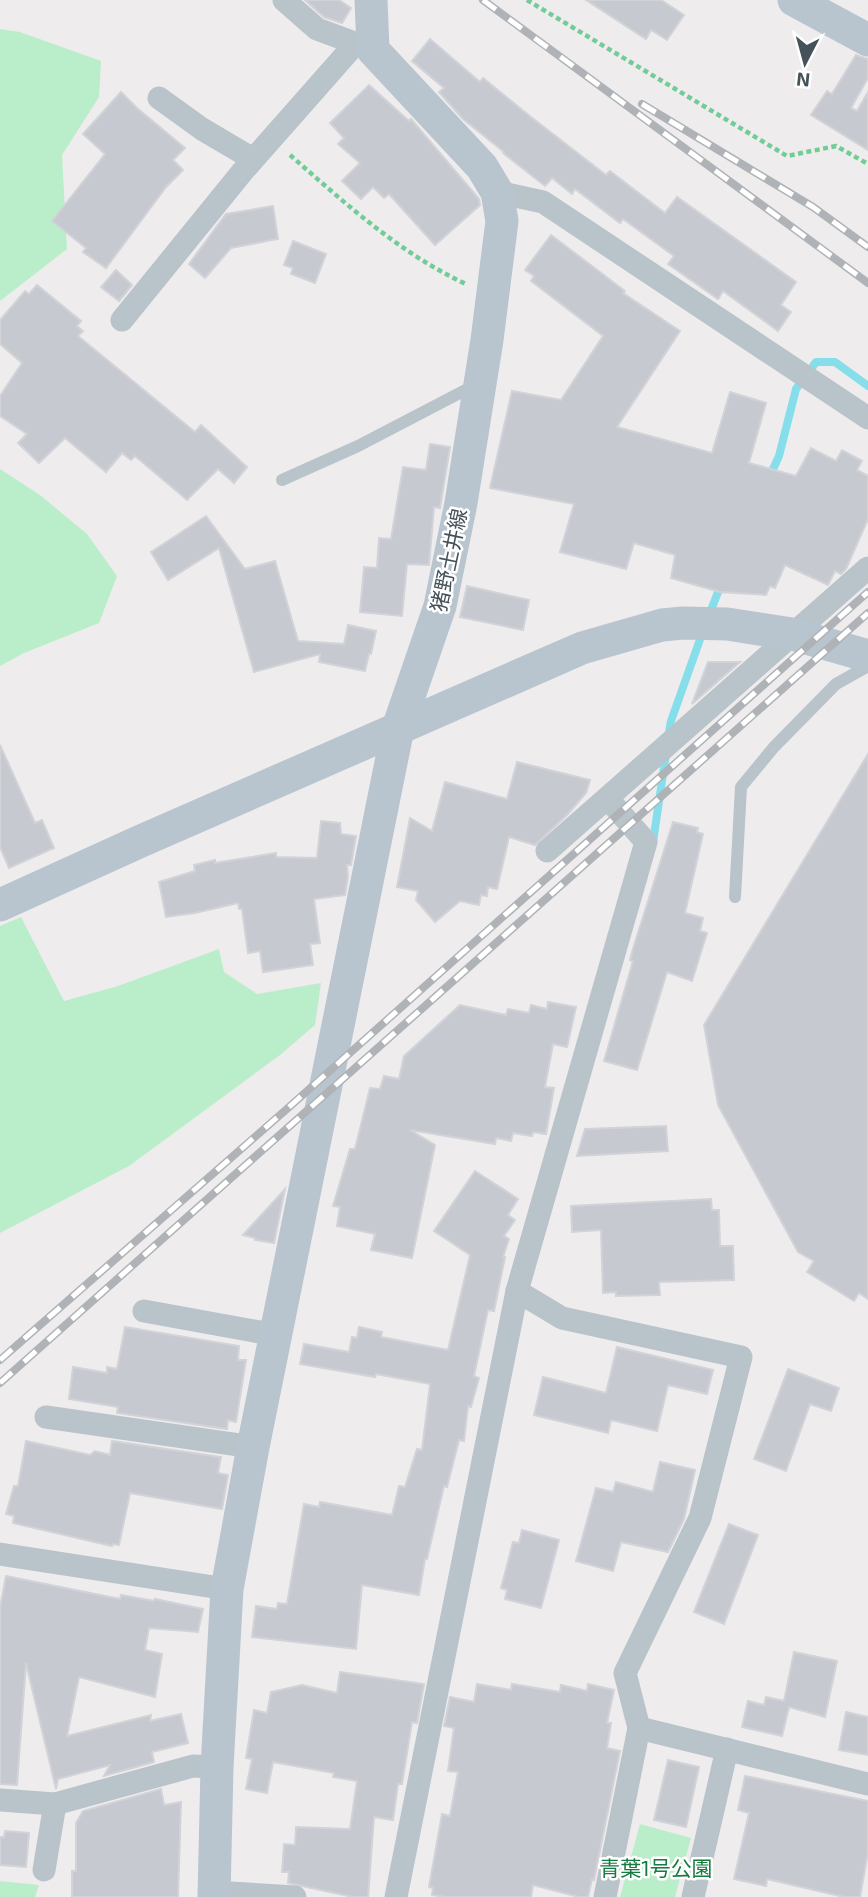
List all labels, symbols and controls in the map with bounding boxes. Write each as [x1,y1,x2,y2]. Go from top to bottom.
north arrow [770,28,840,98]
text: N [795,68,811,93]
street label: 猪野土井線 [425,506,471,614]
park label: 青葉1号公園 [599,1855,713,1880]

